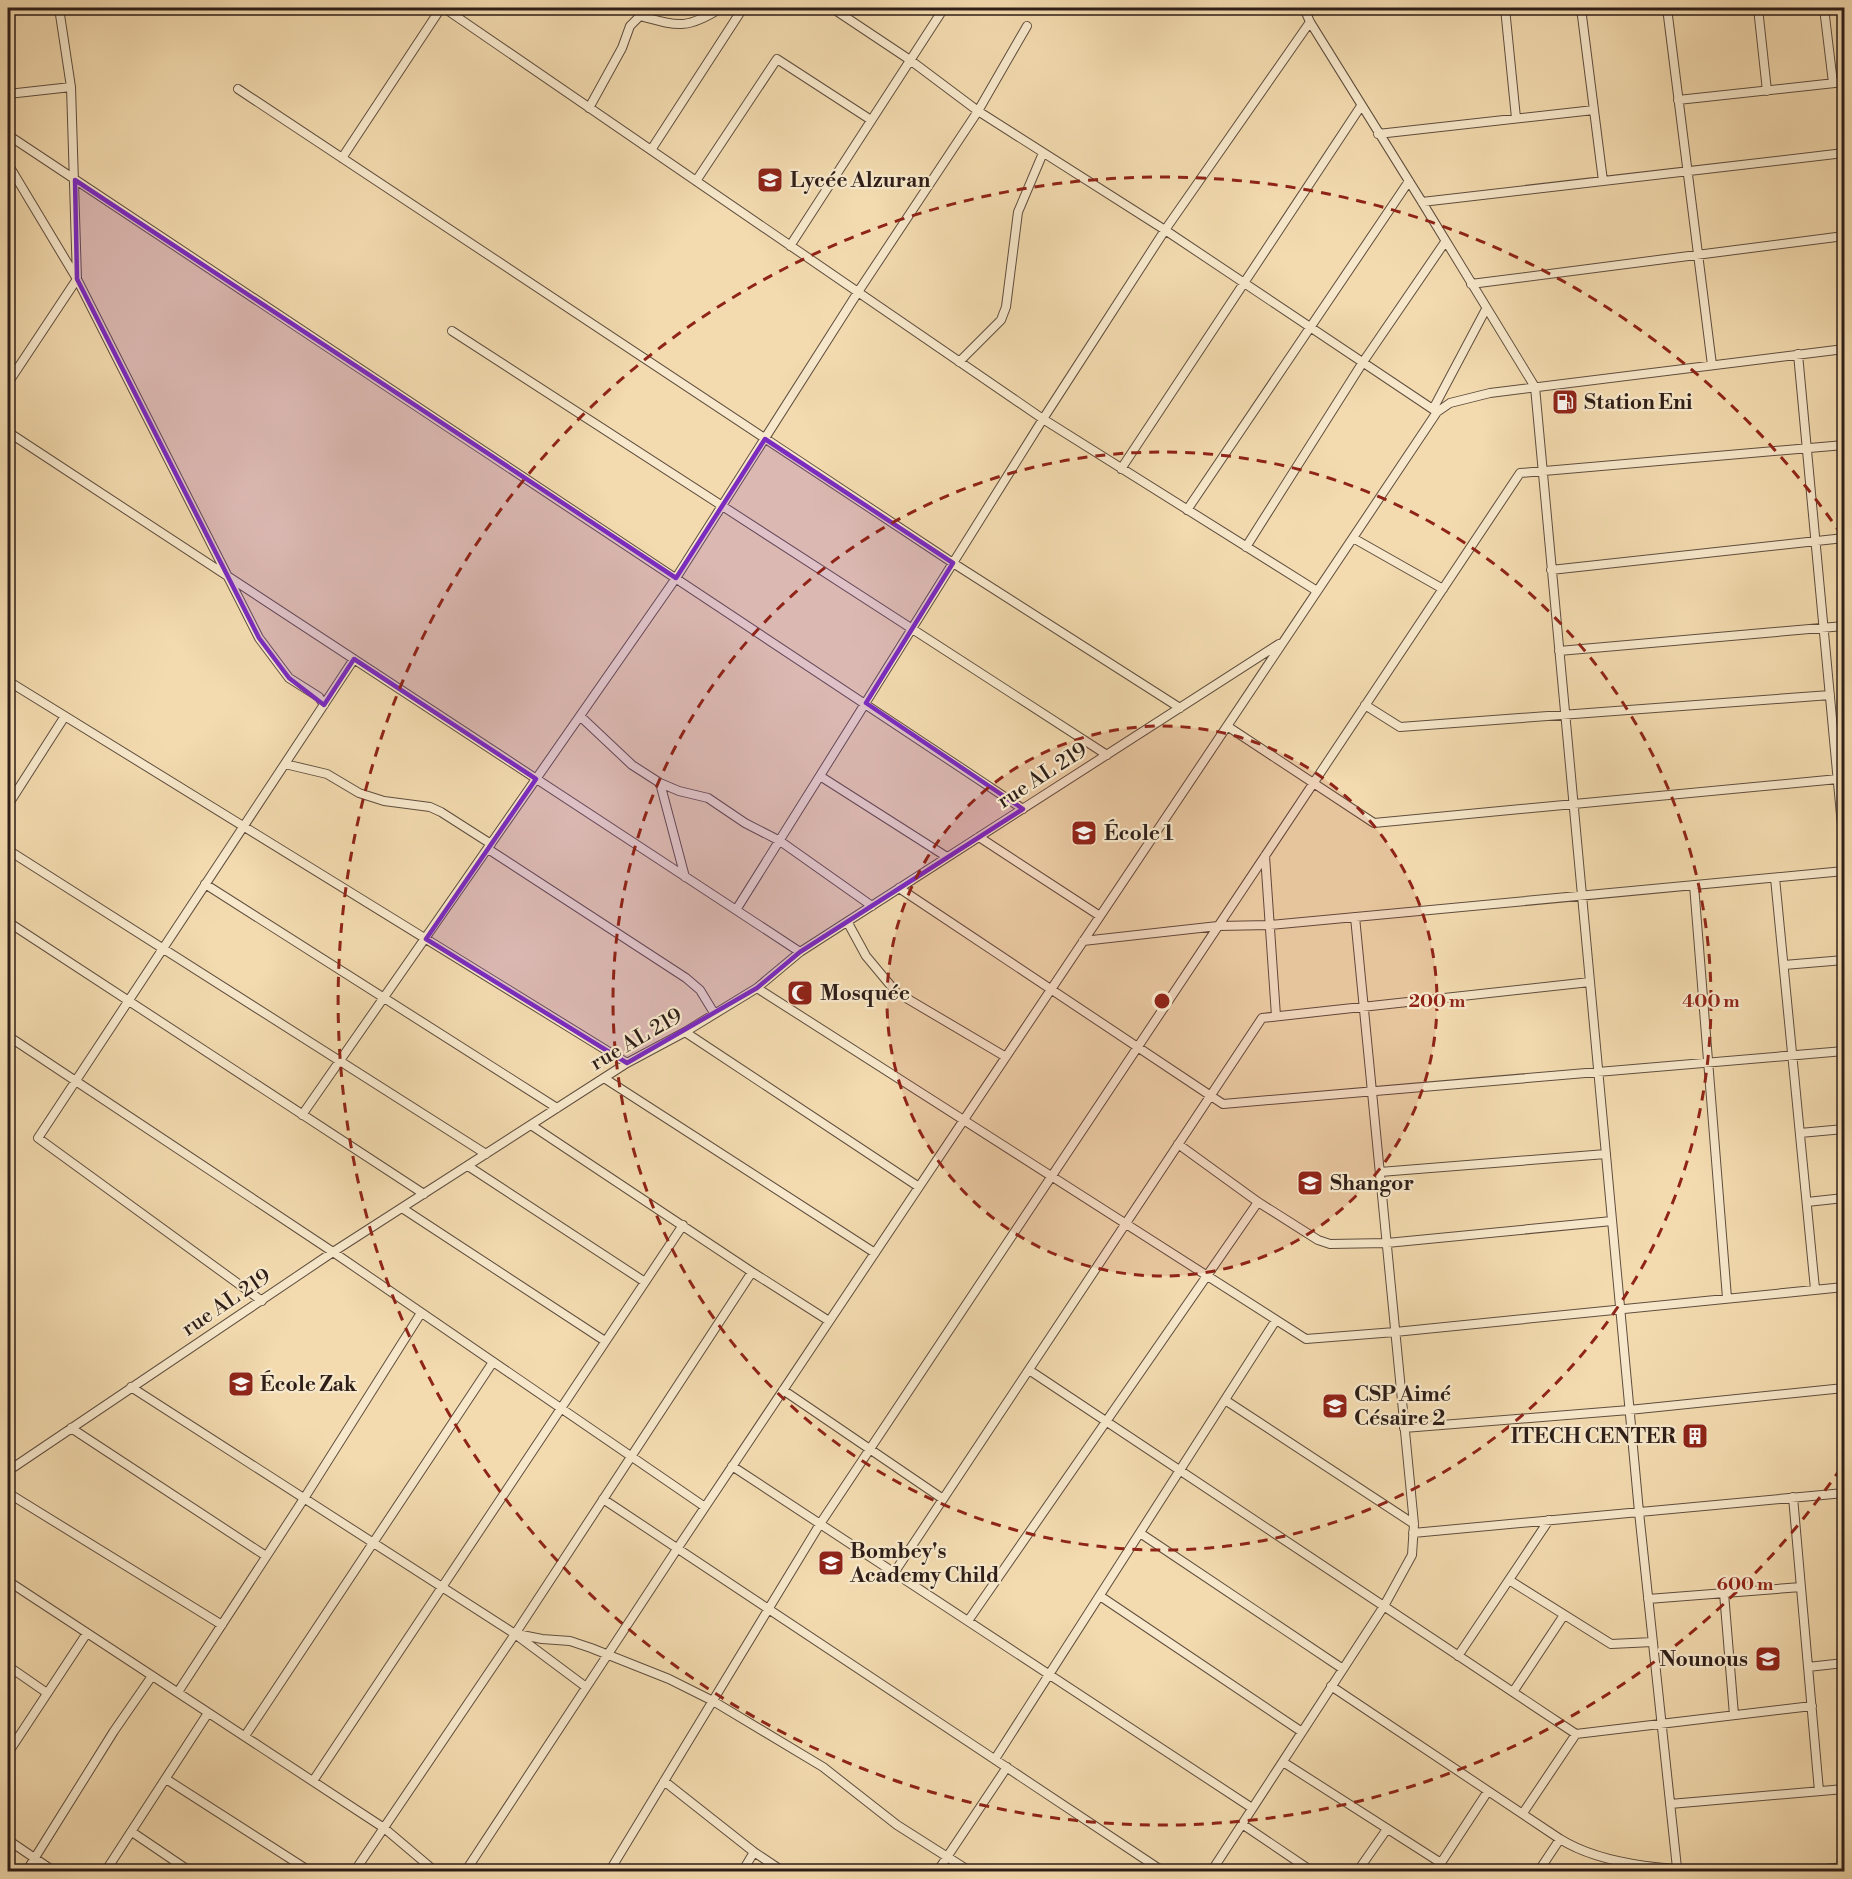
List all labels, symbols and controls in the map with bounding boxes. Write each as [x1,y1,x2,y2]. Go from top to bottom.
school or university icon: Lycée Alzuran [755,165,785,195]
place label: Lycée Alzuran [790,168,930,194]
fuel station icon: Station Eni [1550,387,1580,417]
place label: Station Eni [1584,390,1693,416]
street label: rue AL 219 [993,737,1093,815]
school or university icon: École 1 [1069,818,1099,848]
place label: École 1 [1104,819,1174,847]
mosque icon: Mosquée [785,978,815,1008]
place label: Mosquée [820,981,910,1007]
text: 200 m [1409,990,1466,1013]
text: 400 m [1682,990,1740,1013]
centre of rings [1152,991,1172,1011]
street label: rue AL 219 [586,1003,687,1077]
school or university icon: Shangor [1295,1168,1325,1198]
place label: Shangor [1330,1171,1414,1197]
street label: rue AL 219 [177,1263,276,1342]
school or university icon: École Zak [226,1369,256,1399]
place label: École Zak [260,1370,358,1398]
place label: CSP Aimé Césaire 2 [1354,1382,1451,1432]
school or university icon: CSP Aimé Césaire 2 [1320,1391,1350,1421]
building icon: ITECH CENTER [1680,1421,1710,1451]
place label: ITECH CENTER [1511,1424,1676,1450]
place label: Bombey's Academy Child [849,1539,999,1589]
school or university icon: Bombey's Academy Child [816,1548,846,1578]
text: 600 m [1717,1573,1774,1596]
school or university icon: Nounous [1753,1644,1783,1674]
place label: Nounous [1659,1647,1748,1673]

